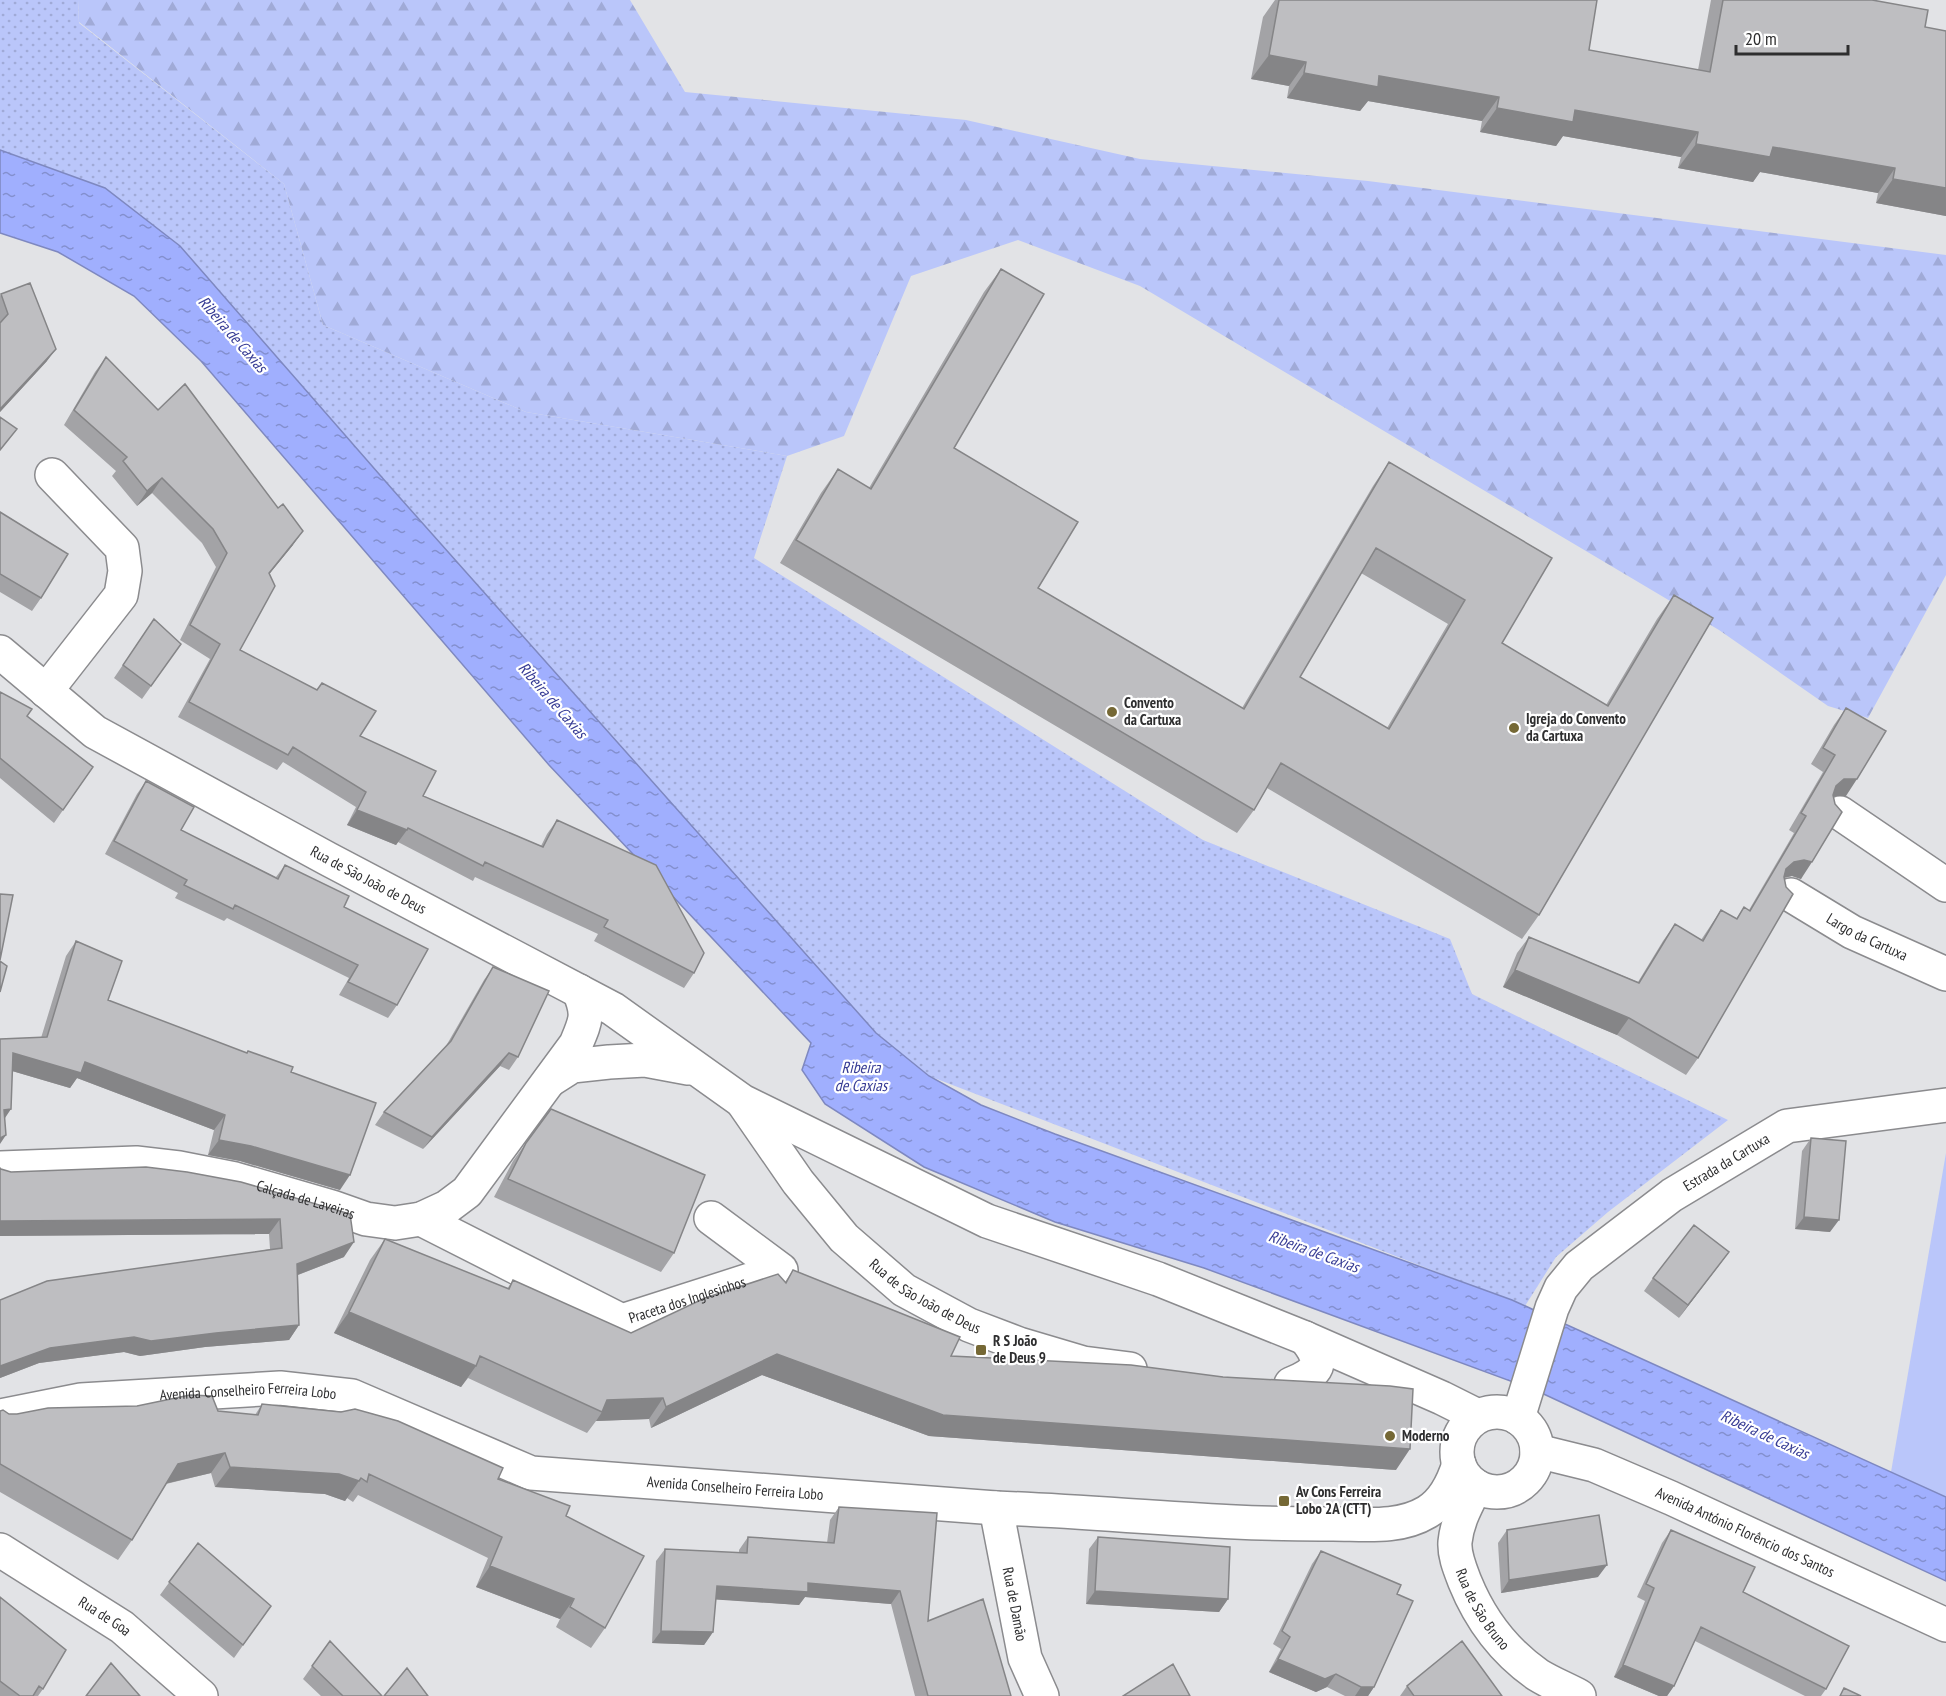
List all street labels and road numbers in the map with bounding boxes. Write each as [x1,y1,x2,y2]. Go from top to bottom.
street label: Rua de São João de Deus [307,841,430,918]
street label: Largo da Cartuxa [1823,909,1911,965]
street label: Estrada da Cartuxa [1680,1129,1773,1195]
street label: Calçada de Laveiras [254,1176,357,1223]
street label: Rua de São João de Deus [866,1254,983,1338]
street label: Praceta dos Inglesinhos [626,1272,748,1327]
street label: Avenida Conselheiro Ferreira Lobo [159,1378,337,1404]
street label: Avenida Conselheiro Ferreira Lobo [646,1472,824,1504]
street label: Avenida António Florêncio dos Santos [1653,1483,1838,1581]
street label: Rua de Damão [999,1566,1032,1643]
street label: Rua de São Bruno [1452,1566,1514,1654]
street label: Rua de Goa [75,1592,135,1640]

